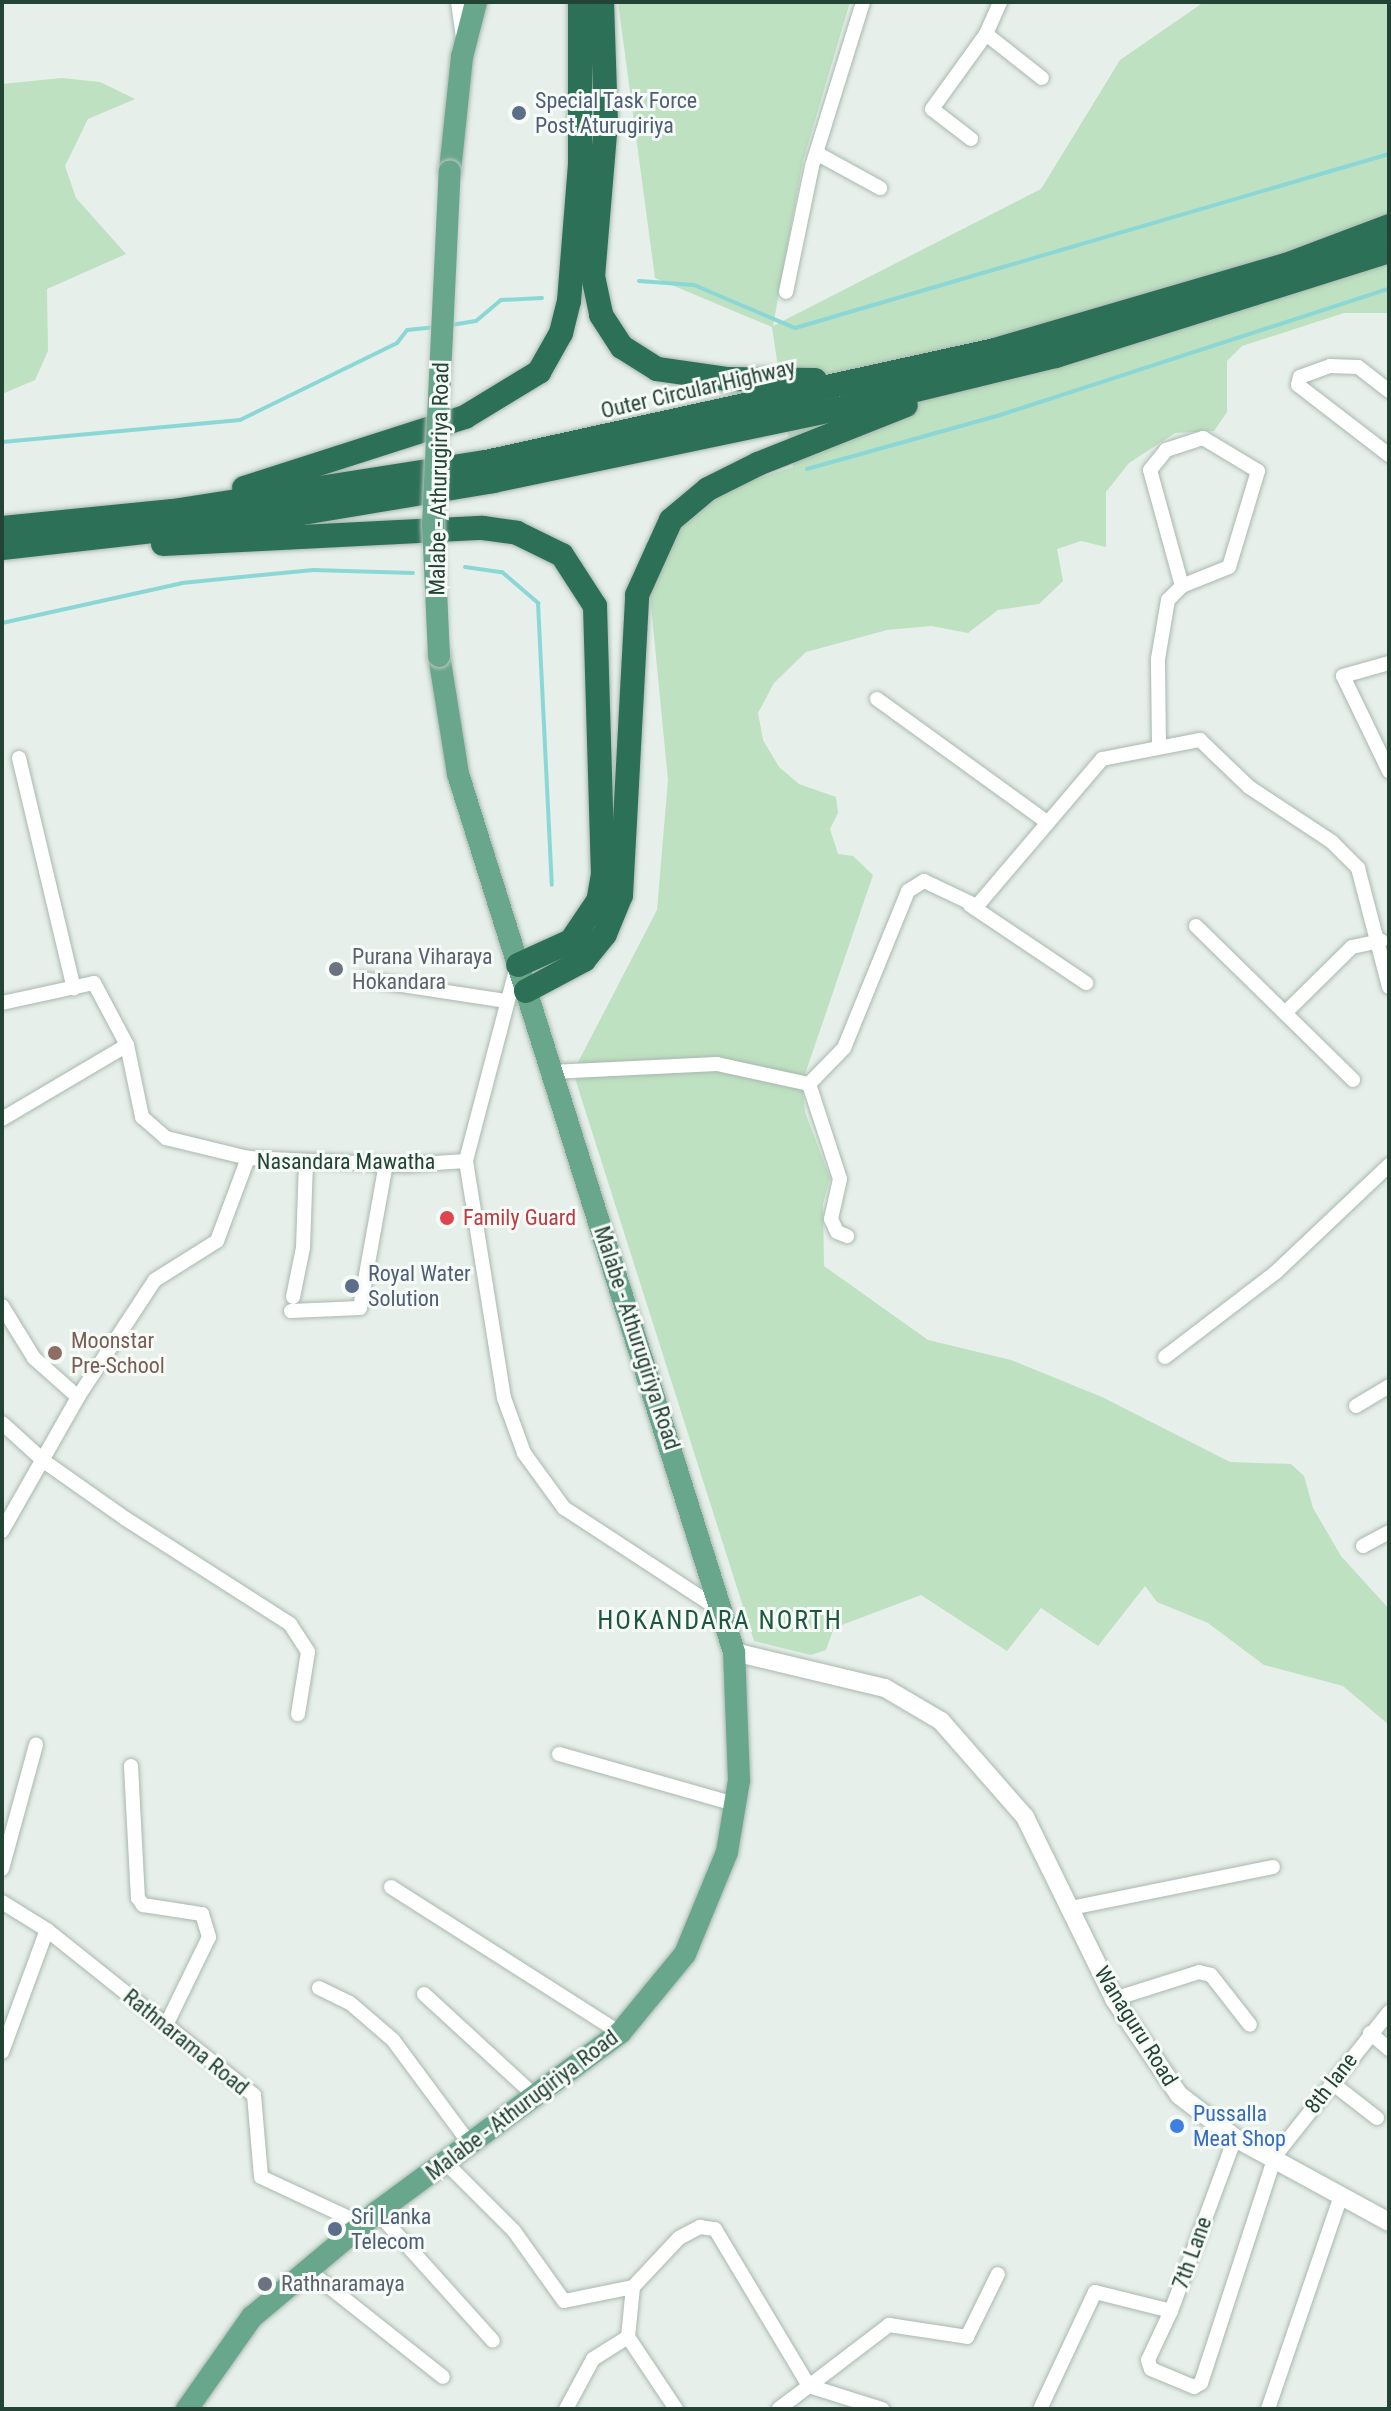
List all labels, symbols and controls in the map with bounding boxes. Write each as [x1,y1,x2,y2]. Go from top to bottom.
place label: Special Task Force Post Aturugiriya [535,87,698,138]
marker: Special Task Force Post Aturugiriya [510,104,528,122]
street label: Outer Circular Highway [598,354,798,424]
street label: Malabe - Athurugiriya Road [424,362,454,596]
place label: Purana Viharaya Hokandara [352,943,493,994]
marker: Purana Viharaya Hokandara [327,960,345,978]
street label: Nasandara Mawatha [257,1149,435,1175]
place label: Family Guard [463,1205,576,1231]
marker: Family Guard [438,1209,456,1227]
street label: Malabe - Athurugiriya Road [588,1223,686,1453]
place label: Royal Water Solution [368,1260,471,1312]
marker: Royal Water Solution [343,1277,361,1295]
place label: Moonstar Pre-School [71,1327,165,1378]
marker: Moonstar Pre-School [46,1344,64,1362]
district label: HOKANDARA NORTH [597,1605,843,1637]
street label: Wanaguru Road [1089,1961,1183,2091]
street label: Rathnarama Road [118,1983,254,2101]
street label: Malabe - Athurugiriya Road [421,2024,623,2186]
street label: 8th lane [1299,2047,1363,2119]
place label: Pussalla Meat Shop [1193,2100,1286,2152]
marker: Pussalla Meat Shop [1168,2117,1186,2135]
place label: Sri Lanka Telecom [351,2203,431,2254]
street label: 7th Lane [1167,2213,1217,2293]
marker: Sri Lanka Telecom [326,2220,344,2238]
place label: Rathnaramaya [281,2271,405,2297]
marker: Rathnaramaya [256,2275,274,2293]

